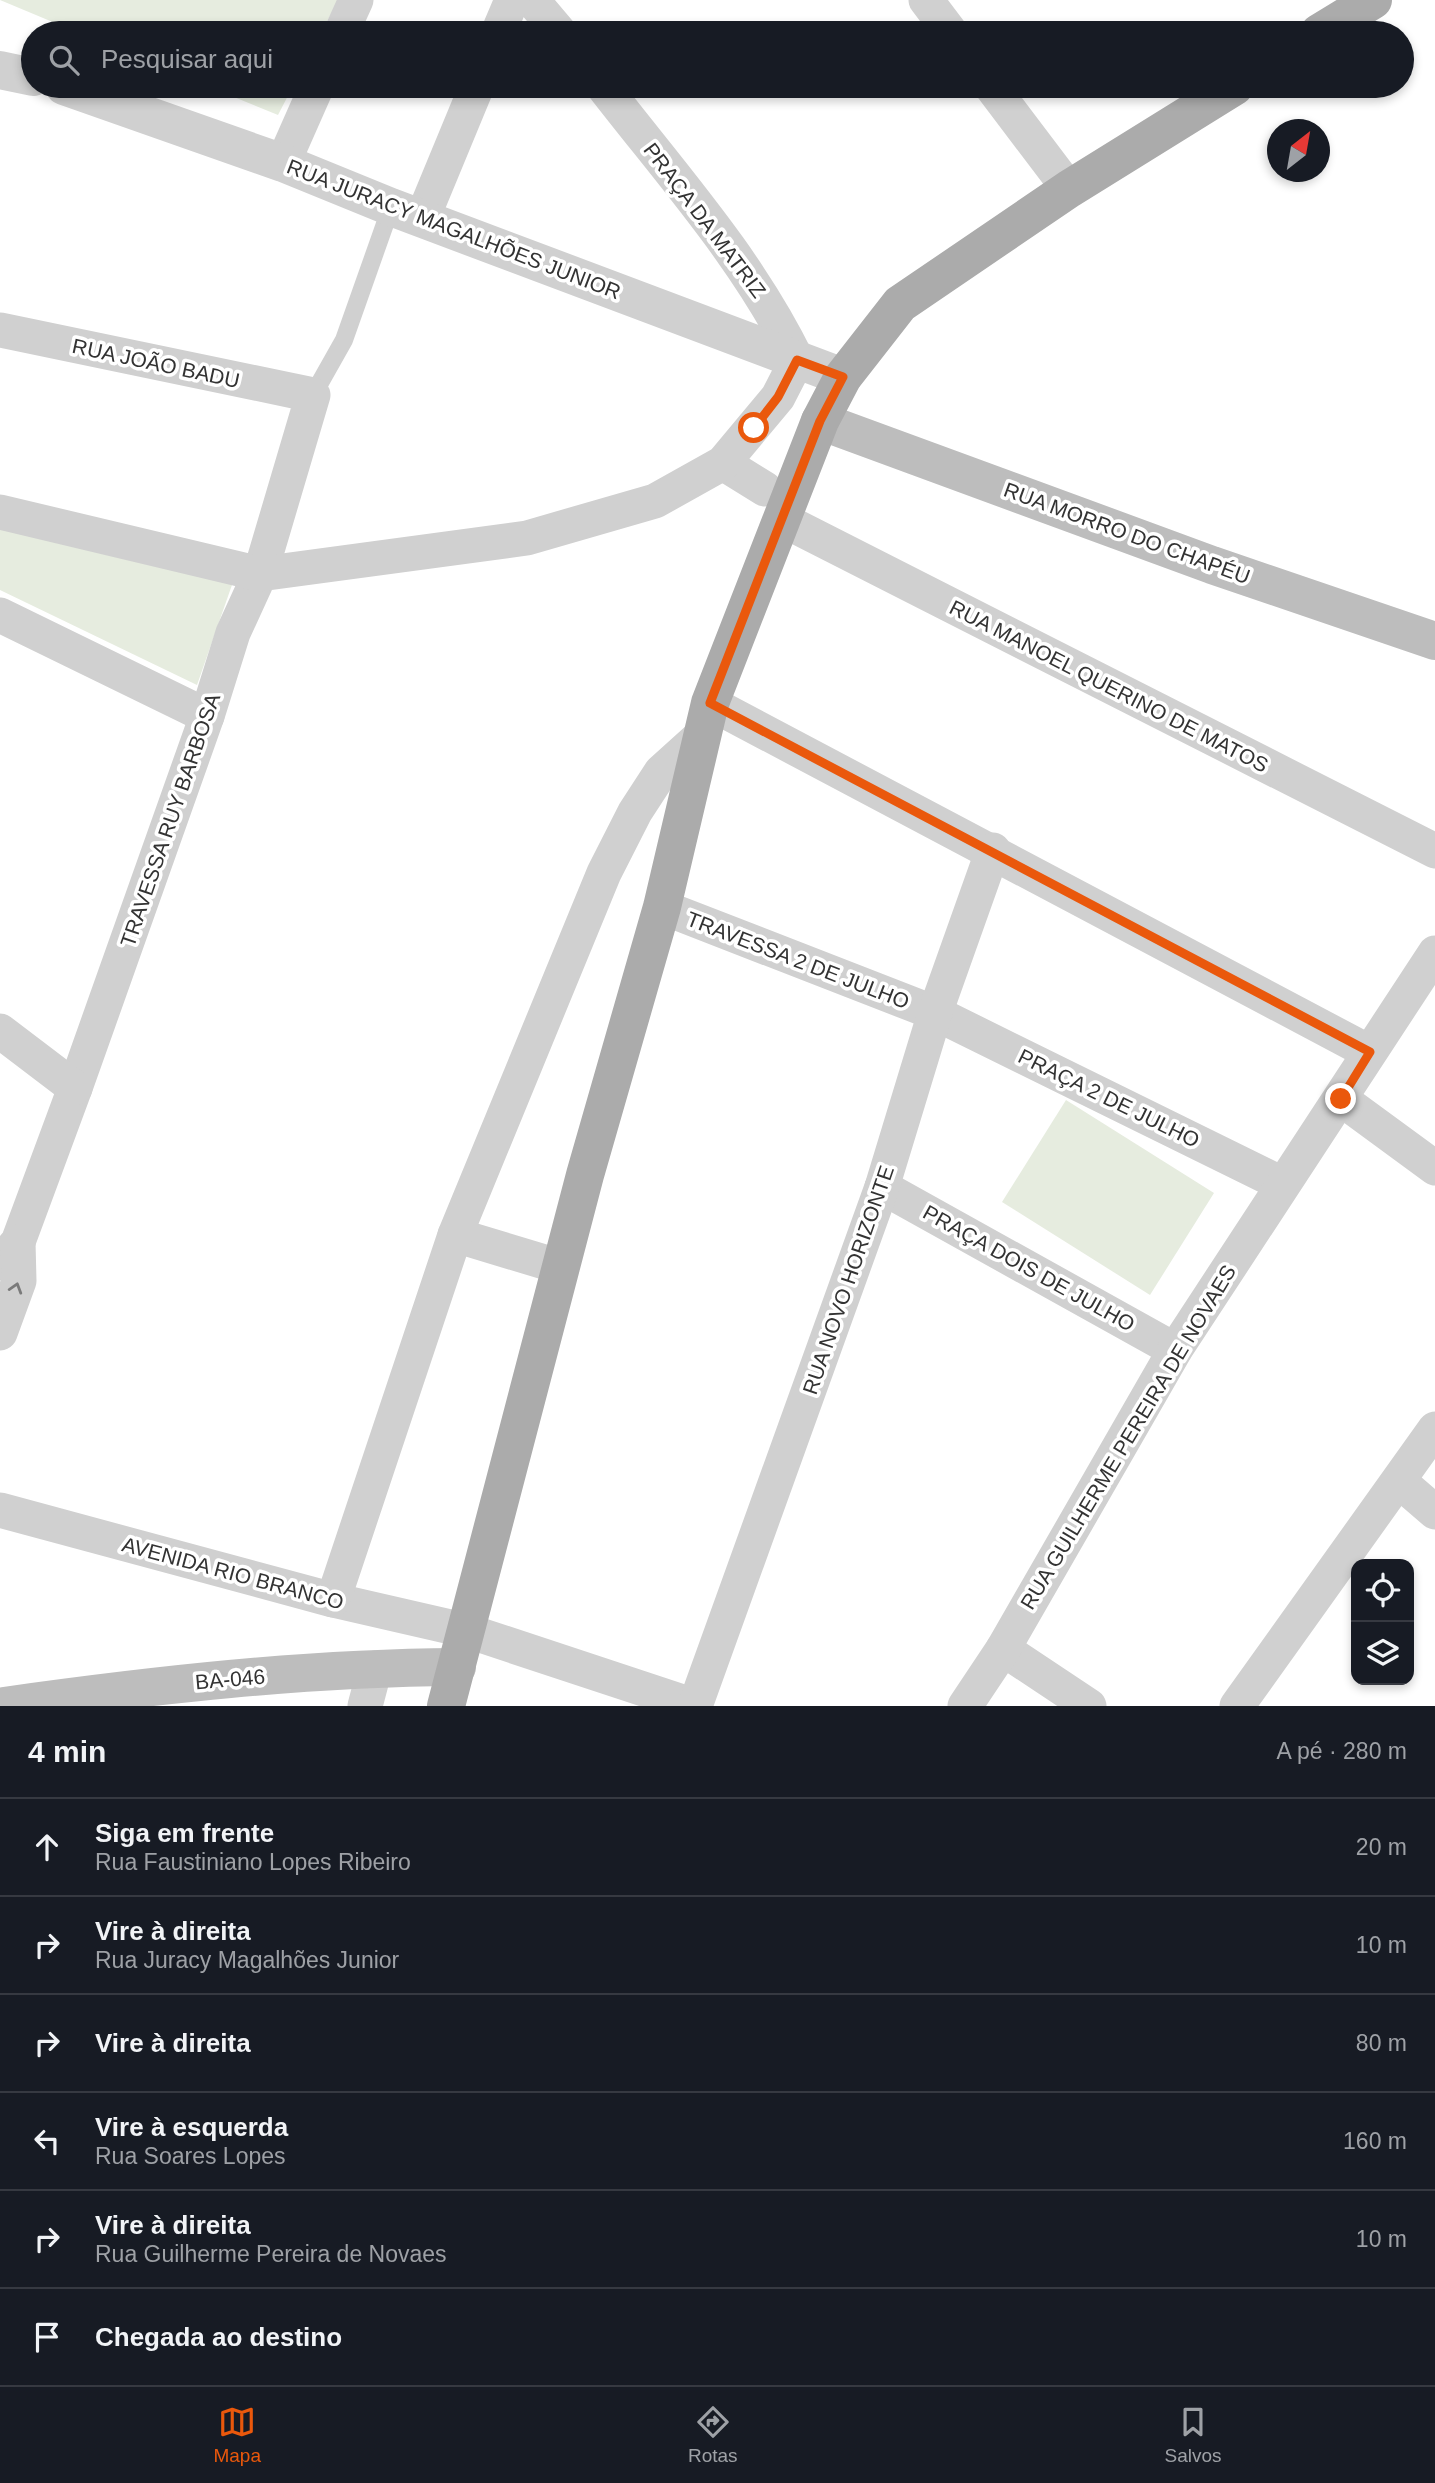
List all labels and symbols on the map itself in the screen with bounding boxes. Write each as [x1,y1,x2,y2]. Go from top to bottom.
north arrow [1267,119,1330,182]
street label: PRAÇA DA MATRIZ [639,138,771,302]
street label: RUA JURACY MAGALHÕES JUNIOR [284,155,624,303]
street label: RUA JOÃO BADU [70,334,242,392]
route start [738,412,769,443]
street label: RUA MORRO DO CHAPÉU [1001,478,1253,588]
street label: RUA MANOEL QUERINO DE MATOS [946,595,1272,777]
street label: TRAVESSA RUY BARBOSA [116,690,224,950]
street label: TRAVESSA 2 DE JULHO [683,907,913,1013]
street label: PRAÇA 2 DE JULHO [1015,1044,1203,1152]
route end [1325,1083,1356,1114]
street label: RUA NOVO HORIZONTE [798,1163,898,1397]
street label: PRAÇA DOIS DE JULHO [919,1200,1139,1336]
street label: RUA GUILHERME PEREIRA DE NOVAES [1016,1261,1240,1613]
one-way arrow [7,1283,22,1295]
street label: AVENIDA RIO BRANCO [120,1532,346,1614]
street label: BA-046 [194,1664,266,1694]

